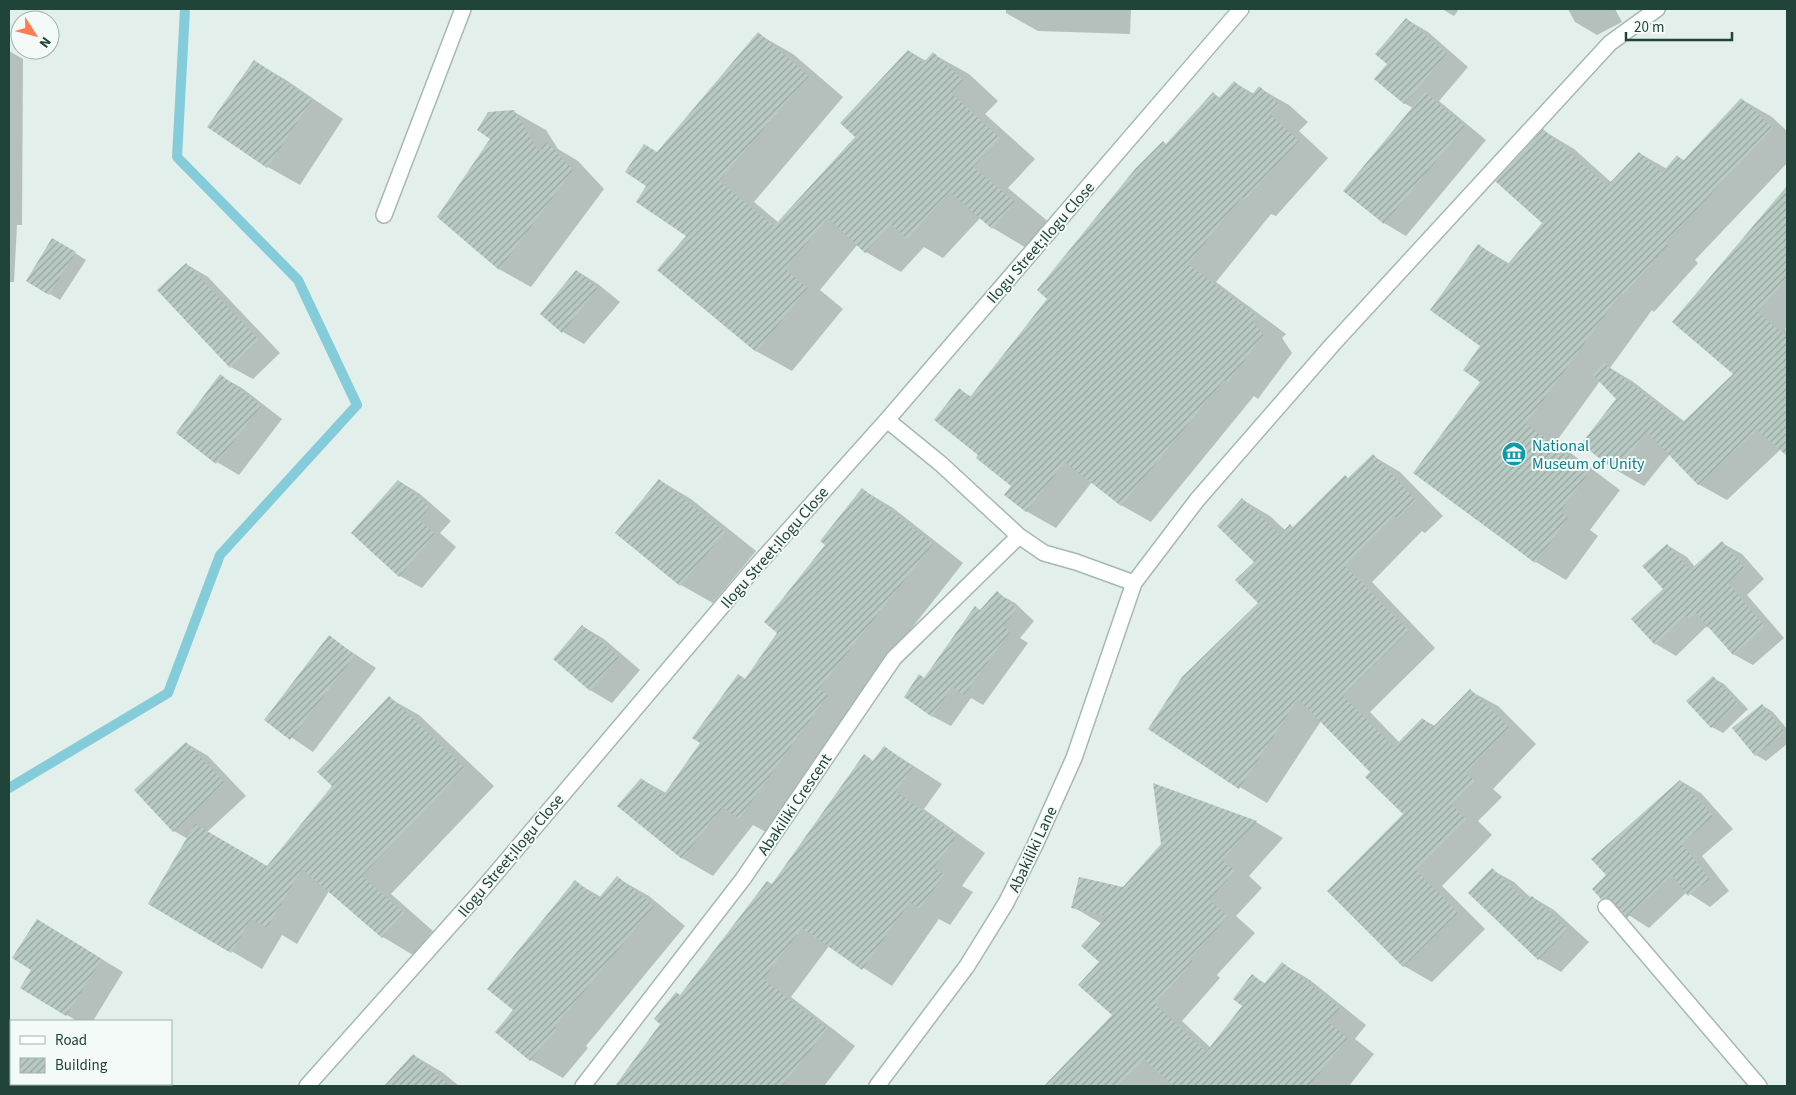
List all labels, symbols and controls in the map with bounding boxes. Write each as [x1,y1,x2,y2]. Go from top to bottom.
north arrow [10,10,60,60]
scale bar [1626,10,1732,42]
text: 20 m [1634,17,1664,38]
text: N [34,32,56,52]
street label: Ilogu Street;Ilogu Close [982,177,1100,308]
place label: National Museum of Unity [1532,435,1645,475]
museum icon: National Museum of Unity [1501,441,1527,467]
street label: Ilogu Street;Ilogu Close [716,482,834,613]
street label: Abakiliki Crescent [753,749,837,860]
street label: Ilogu Street;Ilogu Close [453,789,569,922]
street label: Abakiliki Lane [1003,803,1063,896]
legend [10,1020,172,1085]
text: Road [55,1030,87,1051]
text: Building [55,1055,108,1076]

